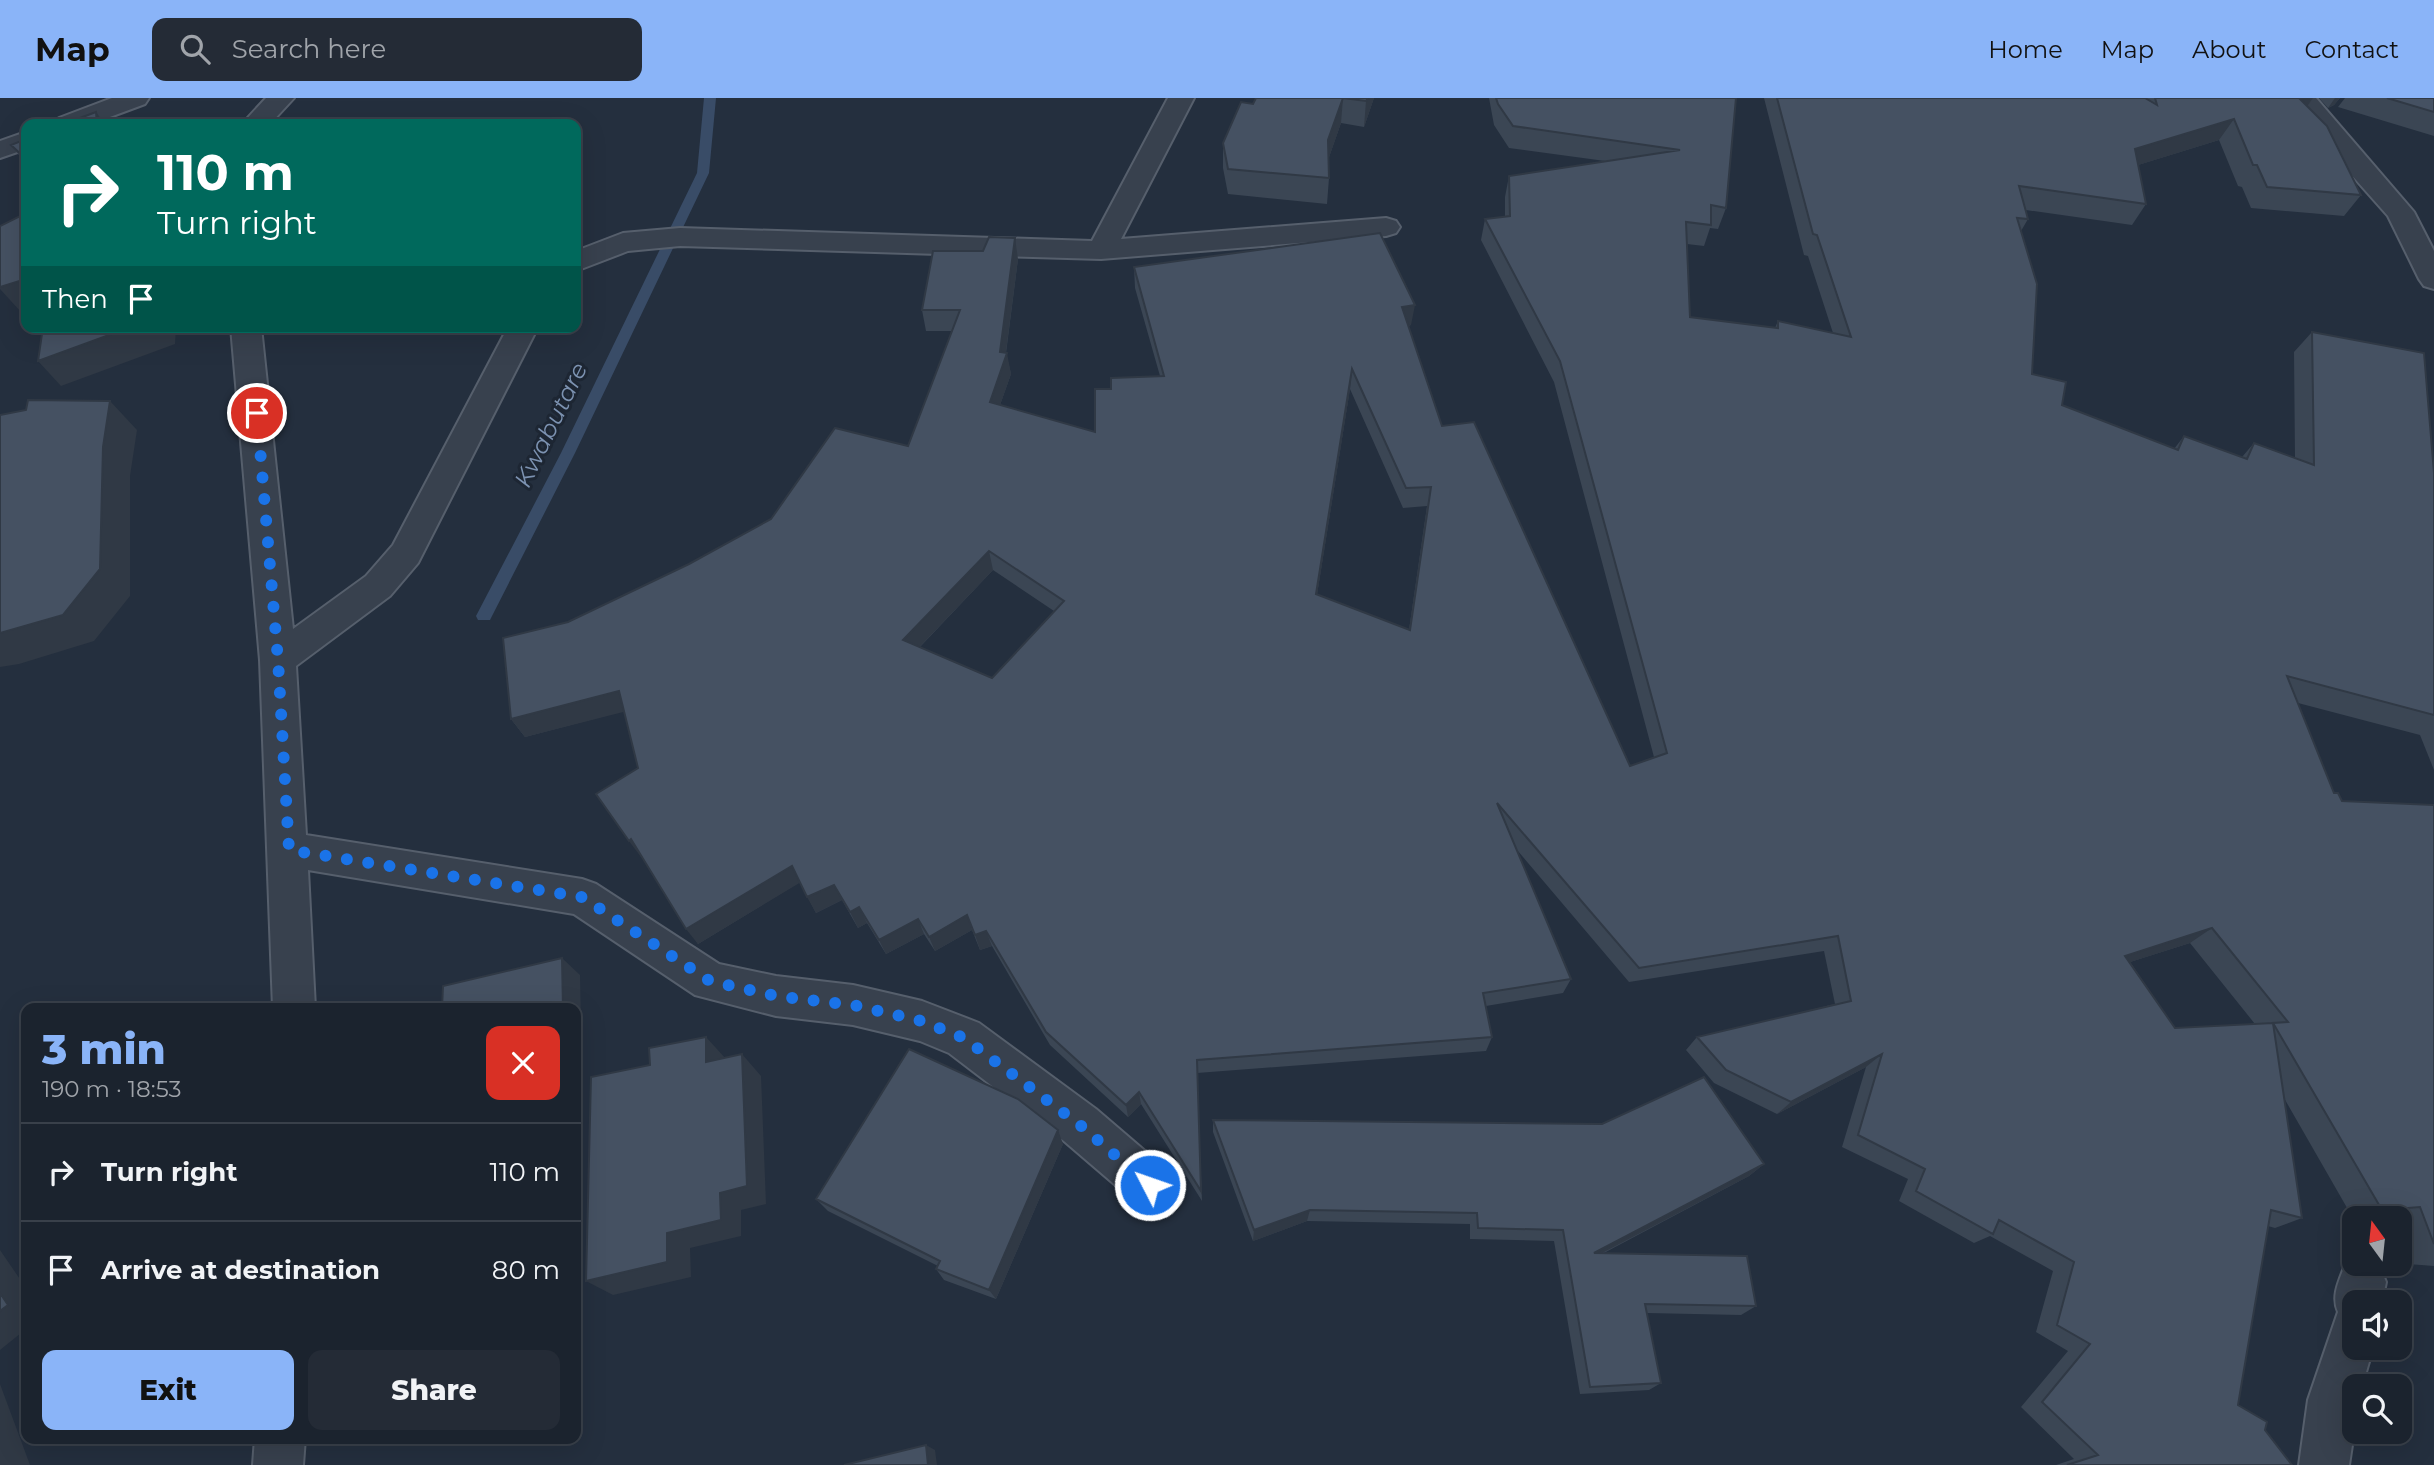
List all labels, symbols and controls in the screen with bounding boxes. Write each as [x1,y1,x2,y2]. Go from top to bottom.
search box [152,18,642,81]
text: Map [35,29,110,69]
icon: search [176,30,214,68]
text: Search here [232,33,386,65]
text: Home [1988,35,2063,64]
text: Map [2101,35,2154,64]
text: About [2192,35,2266,64]
text: Contact [2304,35,2399,64]
text: 110 m [157,143,294,202]
icon: right [42,147,133,238]
text: Turn right [157,203,317,242]
icon: arrive [122,280,160,318]
text: Then [42,283,108,315]
water label: Kwabutare [508,358,593,492]
pin [227,383,287,443]
icon: arrive [238,394,276,432]
text: 3 min [42,1023,166,1075]
button: close [486,1026,560,1100]
text: 190 m · 18:53 [42,1075,182,1103]
position arrow [1113,1148,1187,1222]
icon: right [42,1153,80,1191]
text: Turn right [101,1156,237,1188]
text: 110 m [490,1156,560,1188]
north arrow [2342,1206,2412,1276]
map controls [2342,1206,2412,1444]
icon: arrive [42,1251,80,1289]
text: Arrive at destination [101,1254,380,1286]
text: 80 m [492,1254,560,1286]
button: sound [2342,1290,2412,1360]
button: Exit [42,1350,294,1430]
button: Share [308,1350,560,1430]
button: search [2342,1374,2412,1444]

